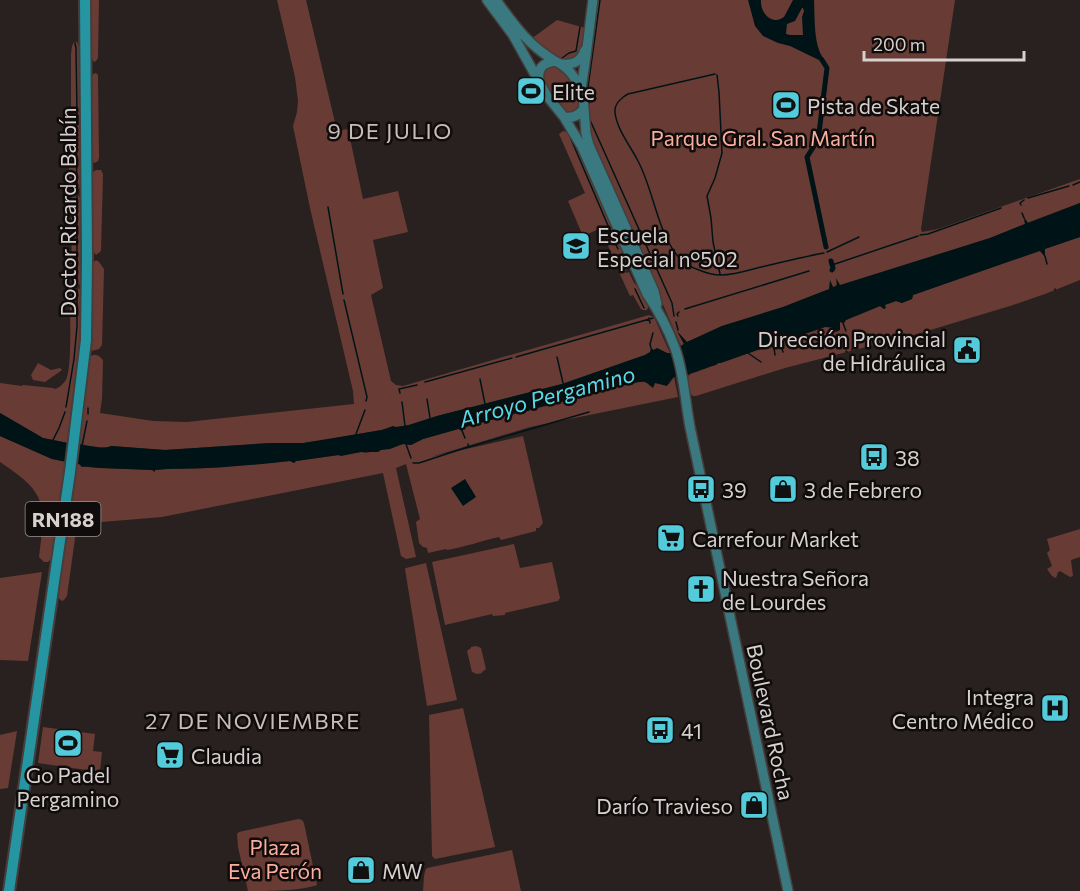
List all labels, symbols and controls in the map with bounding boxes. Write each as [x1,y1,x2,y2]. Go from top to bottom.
scale bar [864,24,1024,62]
text: 200 m [873,33,926,55]
sports icon: Elite [515,75,547,107]
place label: Elite [552,79,595,104]
sports icon: Pista de Skate [770,89,802,121]
place label: Pista de Skate [807,93,940,118]
street label: Doctor Ricardo Balbín [55,107,80,317]
district label: 9 DE JULIO [327,117,453,144]
park label: Parque Gral. San Martín [651,125,875,150]
place label: Escuela Especial n°502 [597,222,738,271]
school or university icon: Escuela Especial n°502 [560,230,592,262]
place label: Dirección Provincial de Hidráulica [758,326,946,375]
public building icon: Dirección Provincial de Hidráulica [951,334,983,366]
water label: Arroyo Pergamino [455,360,638,433]
bus stop icon: 38 [858,441,890,473]
place label: 38 [895,445,920,470]
bus stop icon: 39 [685,473,717,505]
shop icon: 3 de Febrero [767,473,799,505]
place label: 39 [722,477,747,502]
place label: 3 de Febrero [804,477,922,502]
road number: RN188 [26,502,100,536]
supermarket icon: Carrefour Market [655,522,687,554]
place label: Carrefour Market [692,526,859,551]
place label: Nuestra Señora de Lourdes [722,565,869,614]
church icon: Nuestra Señora de Lourdes [685,573,717,605]
street label: Boulevard Rocha [742,642,800,802]
place label: Integra Centro Médico [892,684,1034,733]
hospital icon: Integra Centro Médico [1039,692,1071,724]
district label: 27 DE NOVIEMBRE [145,707,361,734]
bus stop icon: 41 [644,714,676,746]
place label: 41 [681,718,702,743]
sports icon: Go Padel Pergamino [52,727,84,759]
supermarket icon: Claudia [154,739,186,771]
place label: Claudia [191,743,262,768]
place label: Go Padel Pergamino [17,762,119,811]
shop icon: Darío Travieso [738,789,770,821]
place label: Darío Travieso [596,793,733,818]
park label: Plaza Eva Perón [228,834,322,883]
shop icon: MW [345,854,377,886]
place label: MW [382,858,423,883]

